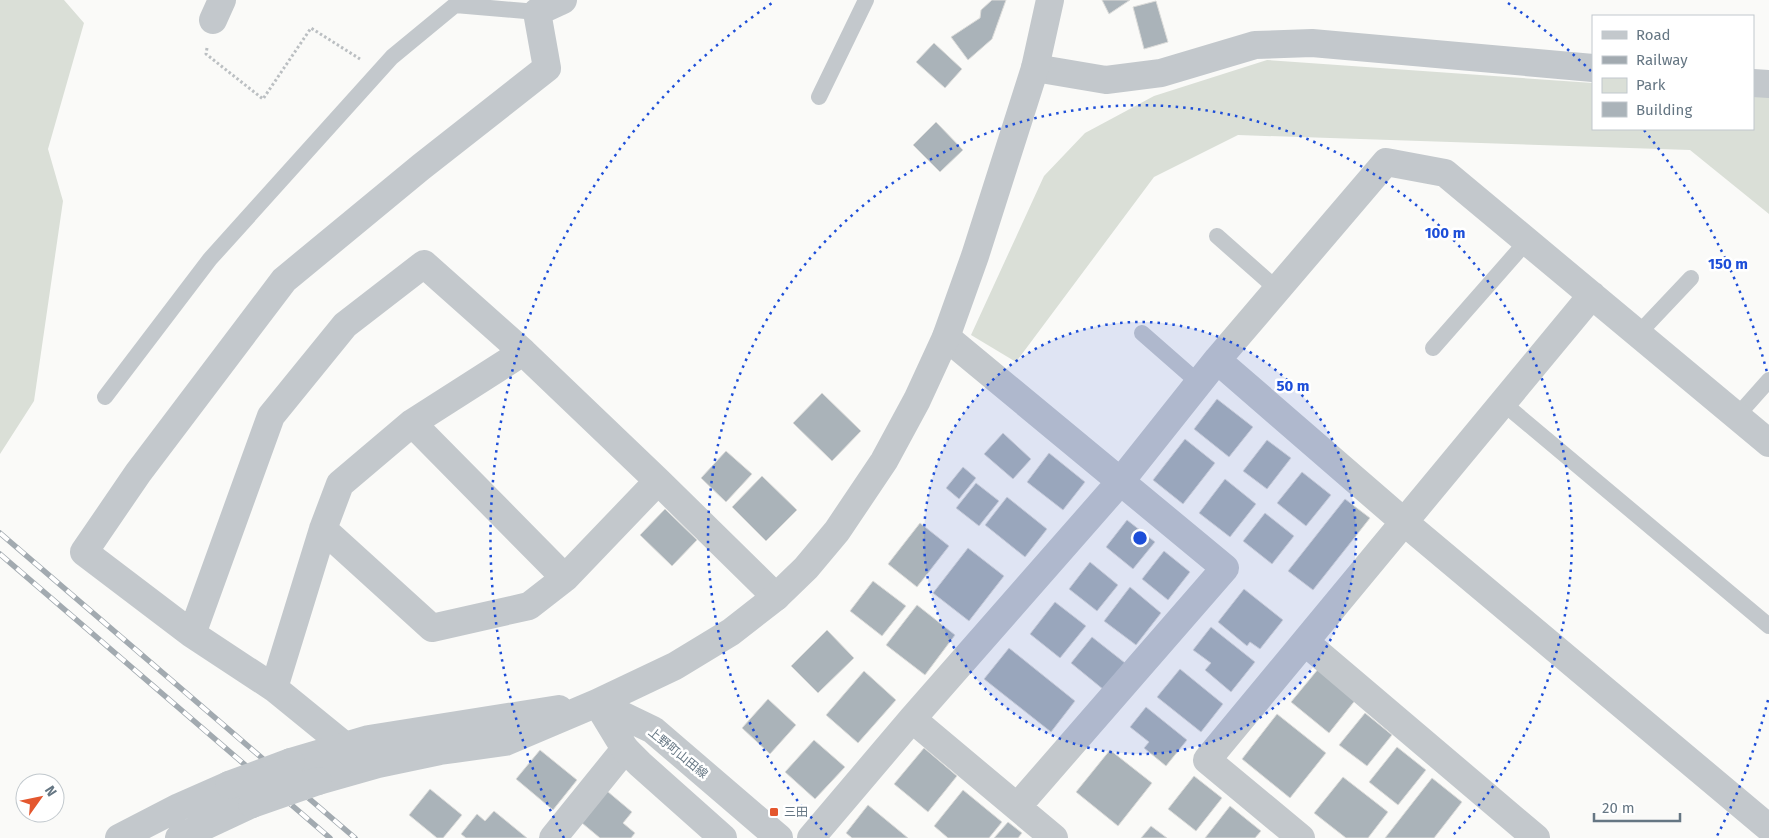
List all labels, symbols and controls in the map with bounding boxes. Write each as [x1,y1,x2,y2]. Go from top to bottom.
legend [1592,15,1754,130]
text: Road [1636,26,1671,44]
text: Railway [1636,51,1688,69]
text: Park [1636,76,1666,94]
text: Building [1636,101,1692,119]
text: 100 m [1425,224,1465,242]
text: 150 m [1708,255,1748,273]
text: 50 m [1276,377,1310,395]
centre of rings [1131,529,1149,547]
street label: 上野町山田線 [646,725,710,781]
north arrow [15,773,65,823]
text: N [41,783,60,800]
scale bar [1594,790,1680,822]
text: 20 m [1602,799,1635,817]
place label: 三田 [784,805,808,819]
marker: 三田 [768,806,780,818]

